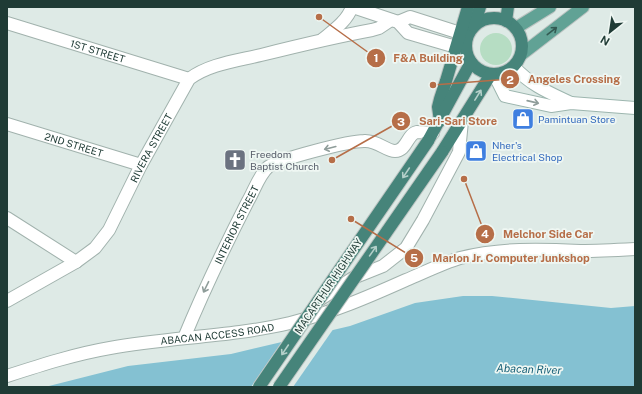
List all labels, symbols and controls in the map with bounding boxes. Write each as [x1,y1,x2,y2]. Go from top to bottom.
north arrow [590,12,630,52]
one-way arrow [547,26,558,35]
text: N [598,33,612,48]
street label: 1ST STREET [69,37,127,65]
callout: F&A Building [366,46,471,69]
text: 1 [373,51,379,65]
text: F&A Building [393,52,463,64]
callout: Angeles Crossing [500,68,628,91]
text: 2 [506,73,514,87]
text: Angeles Crossing [528,73,620,85]
one-way arrow [474,89,482,101]
one-way arrow [526,99,539,107]
shop icon: Pamintuan Store [510,106,536,132]
callout: Sari-Sari Store [391,110,505,133]
street label: RIVERA STREET [127,111,175,184]
place label: Pamintuan Store [538,113,616,125]
text: 3 [397,115,405,129]
text: Sari-Sari Store [419,115,497,127]
street label: 2ND STREET [43,130,105,159]
shop icon: Nher's Electrical Shop [463,138,489,164]
place label: Nher's Electrical Shop [492,139,562,163]
one-way arrow [324,145,337,152]
church icon: Freedom Baptist Church [222,147,248,173]
place label: Freedom Baptist Church [250,148,319,172]
one-way arrow [402,167,410,178]
street label: INTERIOR STREET [212,183,261,266]
callout: Melchor Side Car [475,223,601,246]
text: 4 [481,227,489,241]
text: Melchor Side Car [503,228,593,240]
street label: MACARTHUR HIGHWAY [292,236,364,336]
one-way arrow [369,246,377,257]
callout: Marlon Jr. Computer Junkshop [404,246,598,269]
text: 5 [410,251,418,265]
text: Marlon Jr. Computer Junkshop [432,252,590,264]
one-way arrow [202,280,209,292]
street label: ABACAN ACCESS ROAD [160,321,275,347]
one-way arrow [281,344,289,355]
water label: Abacan River [496,362,563,376]

